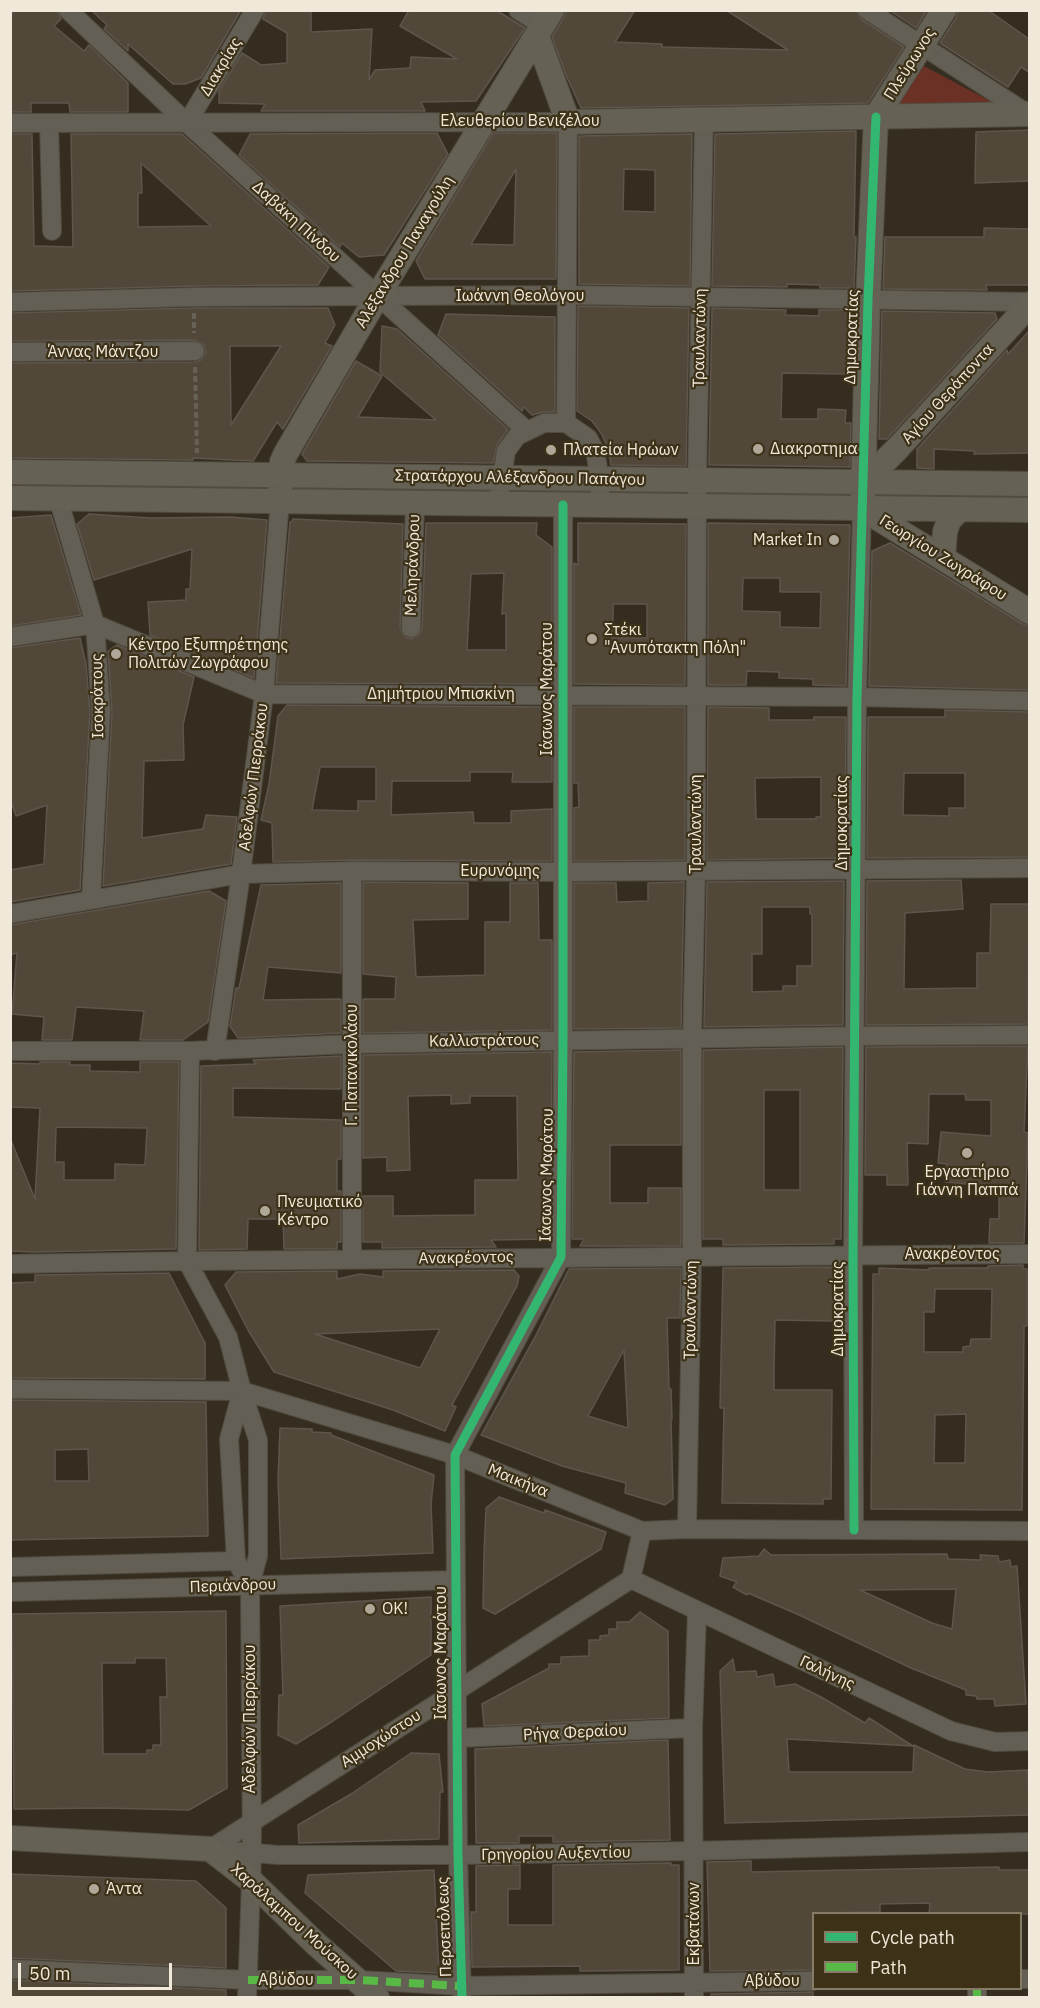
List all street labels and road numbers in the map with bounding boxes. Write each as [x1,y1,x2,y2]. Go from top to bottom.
street label: Πλεύρωνος [880,24,940,104]
street label: Διακρίας [196,34,246,100]
street label: Ελευθερίου Βενιζέλου [440,111,600,131]
street label: Αλέξανδρου Παναγούλη [352,172,458,332]
street label: Δαβάκη Πίνδου [248,177,344,267]
street label: Ιωάννη Θεολόγου [455,286,585,306]
street label: Τραυλαντώνη [690,288,710,388]
street label: Δημοκρατίας [841,289,863,385]
street label: Αγίου Θεράποντα [898,340,998,448]
street label: Άννας Μάντζου [47,342,159,362]
street label: Στρατάρχου Αλέξανδρου Παπάγου [395,466,645,490]
street label: Γεωργίου Ζωγράφου [876,511,1010,605]
street label: Μελησάνδρου [402,514,424,616]
street label: Ιάσωνος Μαράτου [537,622,557,756]
street label: Ισοκράτους [88,653,108,739]
street label: Δημήτριου Μπισκίνη [367,684,515,704]
street label: Αδελφών Πιερράκου [235,702,273,852]
street label: Τραυλαντώνη [686,774,706,874]
street label: Δημοκρατίας [832,775,852,871]
street label: Ευρυνόμης [460,861,540,881]
street label: Γ. Παπανικολάου [342,1004,362,1126]
street label: Καλλιστράτους [429,1030,539,1052]
street label: Ιάσωνος Μαράτου [536,1108,558,1242]
street label: Ανακρέοντος [904,1244,1000,1264]
street label: Ανακρέοντος [418,1248,514,1268]
street label: Τραυλαντώνη [681,1260,701,1360]
street label: Δημοκρατίας [828,1261,848,1357]
street label: Μαικήνα [485,1460,551,1502]
street label: Περιάνδρου [189,1575,277,1597]
street label: Ιάσωνος Μαράτου [431,1586,451,1720]
street label: Αδελφών Πιερράκου [240,1645,260,1793]
street label: Γαλήνης [796,1652,858,1694]
street label: Αμμοχώστου [337,1706,425,1772]
street label: Ρήγα Φεραίου [522,1721,628,1745]
street label: Γρηγορίου Αυξεντίου [481,1843,631,1865]
street label: Χαράλαμπου Μούσκου [226,1860,362,1984]
street label: Περσεπόλεως [434,1876,456,1978]
street label: Εκβατάνων [684,1882,704,1966]
street label: Αβύδου [258,1970,314,1990]
street label: Αβύδου [744,1971,800,1991]

